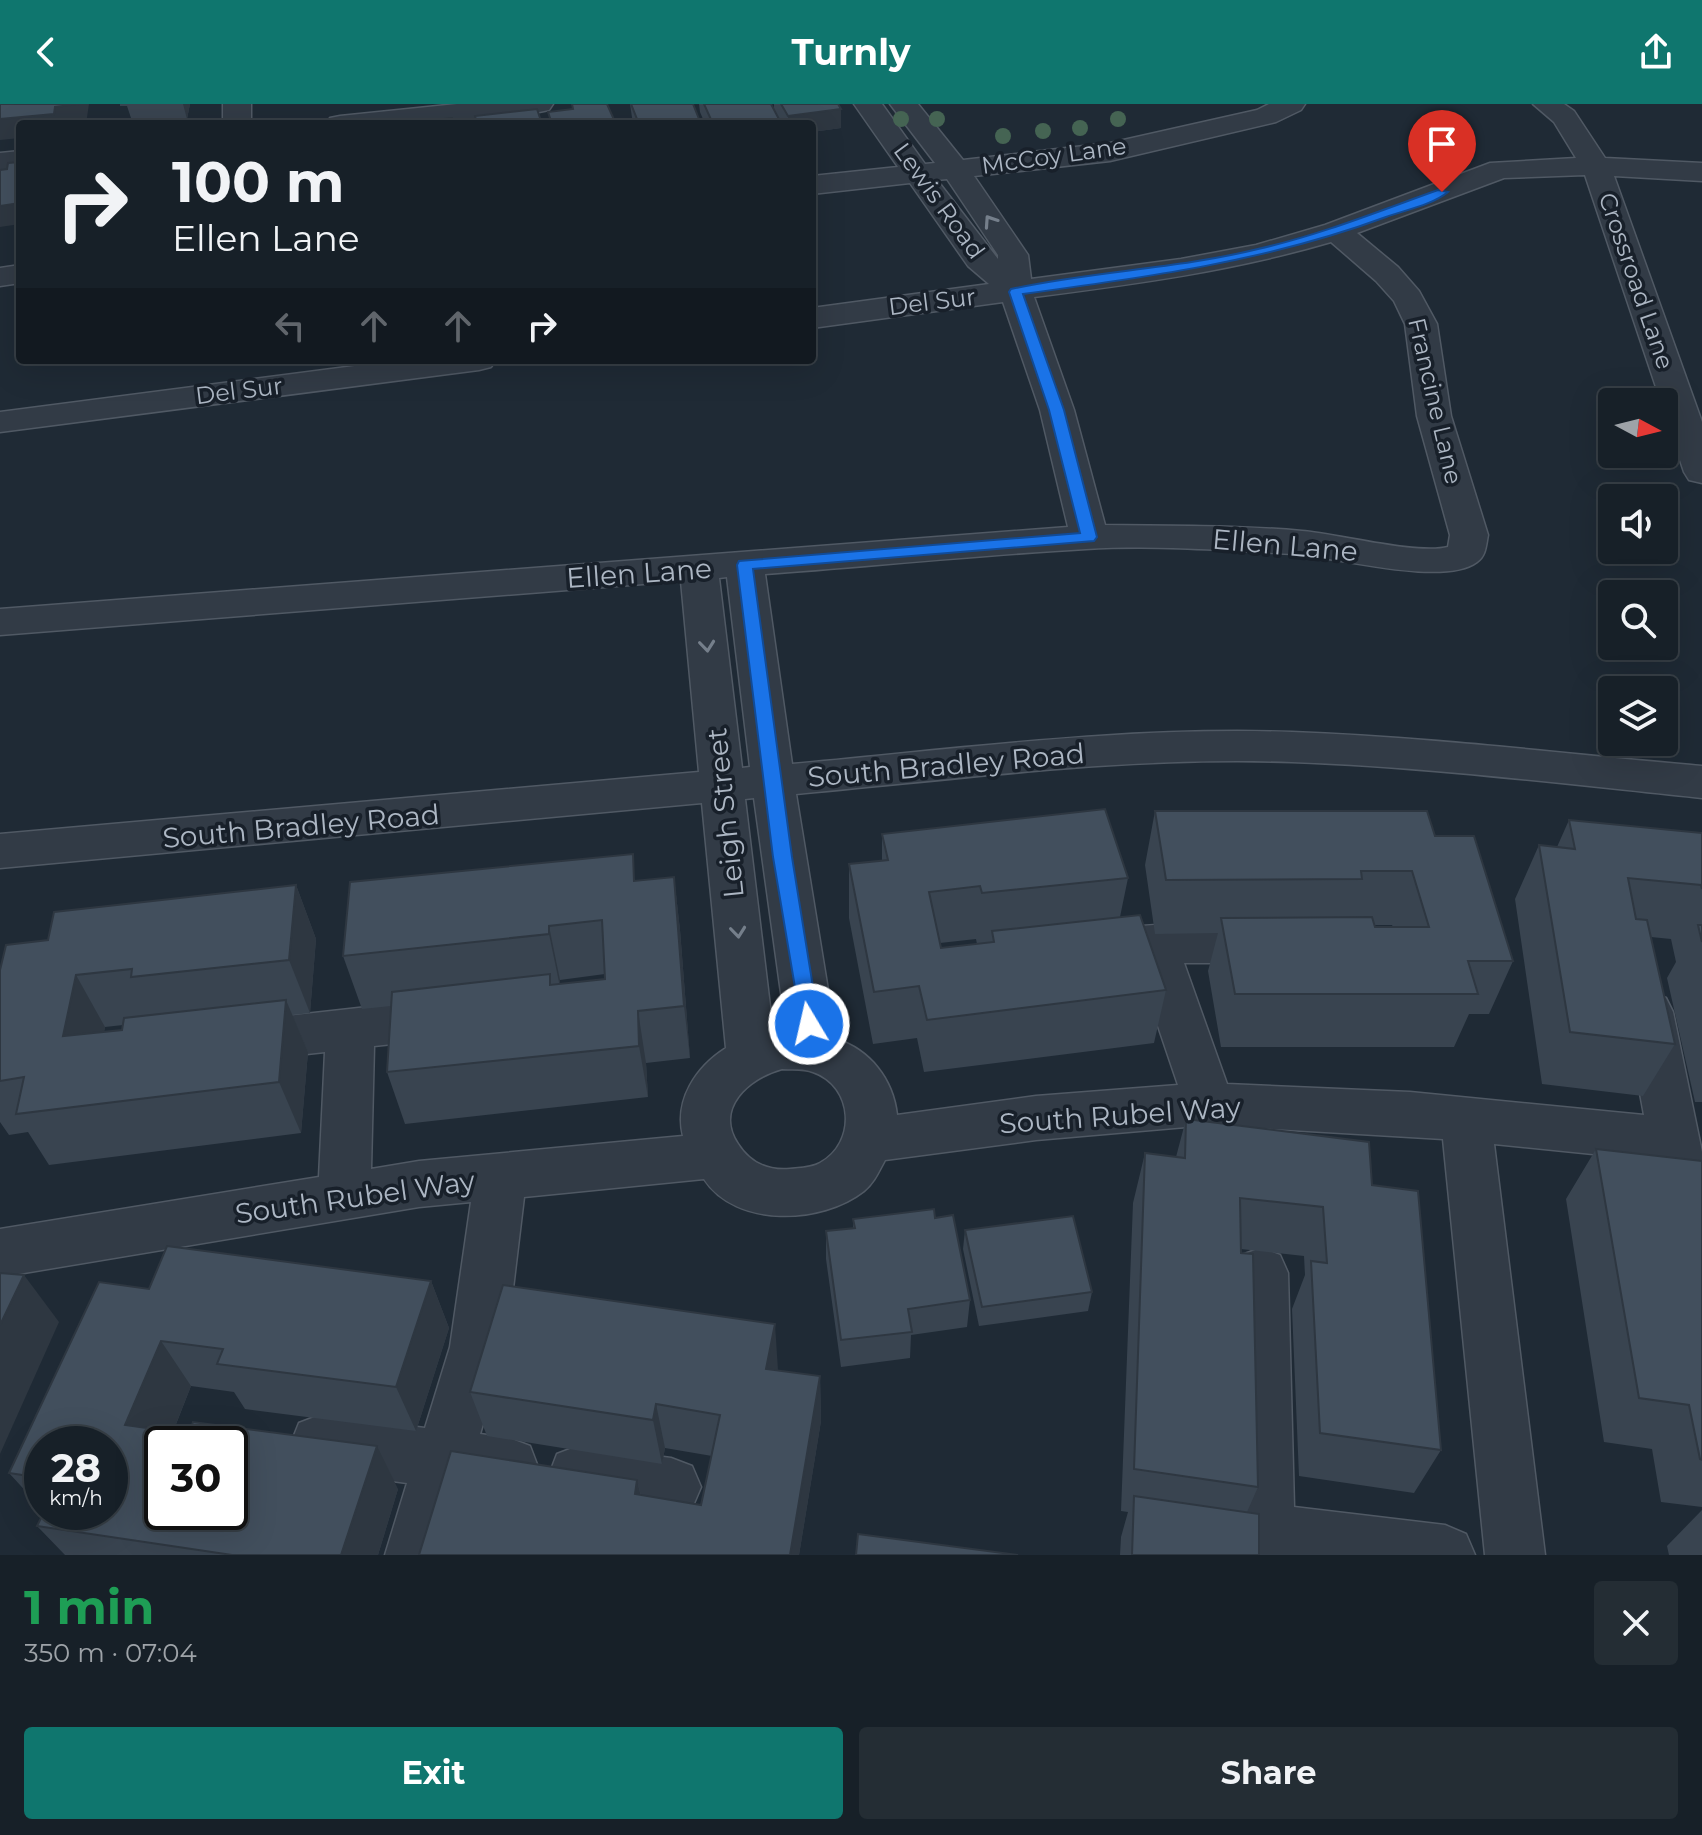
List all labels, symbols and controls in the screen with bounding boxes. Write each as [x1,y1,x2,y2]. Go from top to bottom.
icon: back [24,30,68,74]
text: Turnly [791,30,911,74]
icon: share [1634,30,1678,74]
pin [1408,110,1476,192]
icon: arrive [1420,122,1464,166]
street label: McCoy Lane [980,131,1128,180]
street label: Lewis Road [888,137,991,264]
text: 100 m [172,148,345,216]
icon: right [40,152,144,256]
street label: Crossroad Lane [1593,189,1680,373]
one-way arrow [985,215,1000,229]
text: Ellen Lane [172,216,360,260]
street label: Del Sur [887,282,977,321]
icon: left [268,304,312,348]
icon: ahead [352,304,396,348]
icon: ahead [436,304,480,348]
icon: right [520,304,564,348]
street label: Francine Lane [1402,315,1469,487]
street label: Del Sur [194,371,284,410]
north arrow [1598,388,1678,468]
map controls [1598,388,1678,756]
button: sound [1598,484,1678,564]
street label: Ellen Lane [1211,522,1359,568]
street label: Ellen Lane [565,551,713,595]
button: search [1598,580,1678,660]
one-way arrow [699,640,716,653]
button: layers [1598,676,1678,756]
street label: Leigh Street [699,726,751,900]
street label: South Bradley Road [806,736,1086,794]
street label: South Bradley Road [161,797,441,855]
one-way arrow [729,926,746,939]
position arrow [767,982,851,1066]
street label: South Rubel Way [998,1090,1243,1140]
street label: South Rubel Way [233,1163,478,1231]
speed limit sign: 30 [144,1426,248,1530]
text: 28 [51,1443,101,1492]
text: km/h [49,1486,103,1510]
text: 1 min [24,1578,154,1636]
button: close [1594,1581,1678,1665]
text: 350 m · 07:04 [24,1637,197,1669]
button: Exit [24,1727,843,1819]
button: Share [859,1727,1678,1819]

